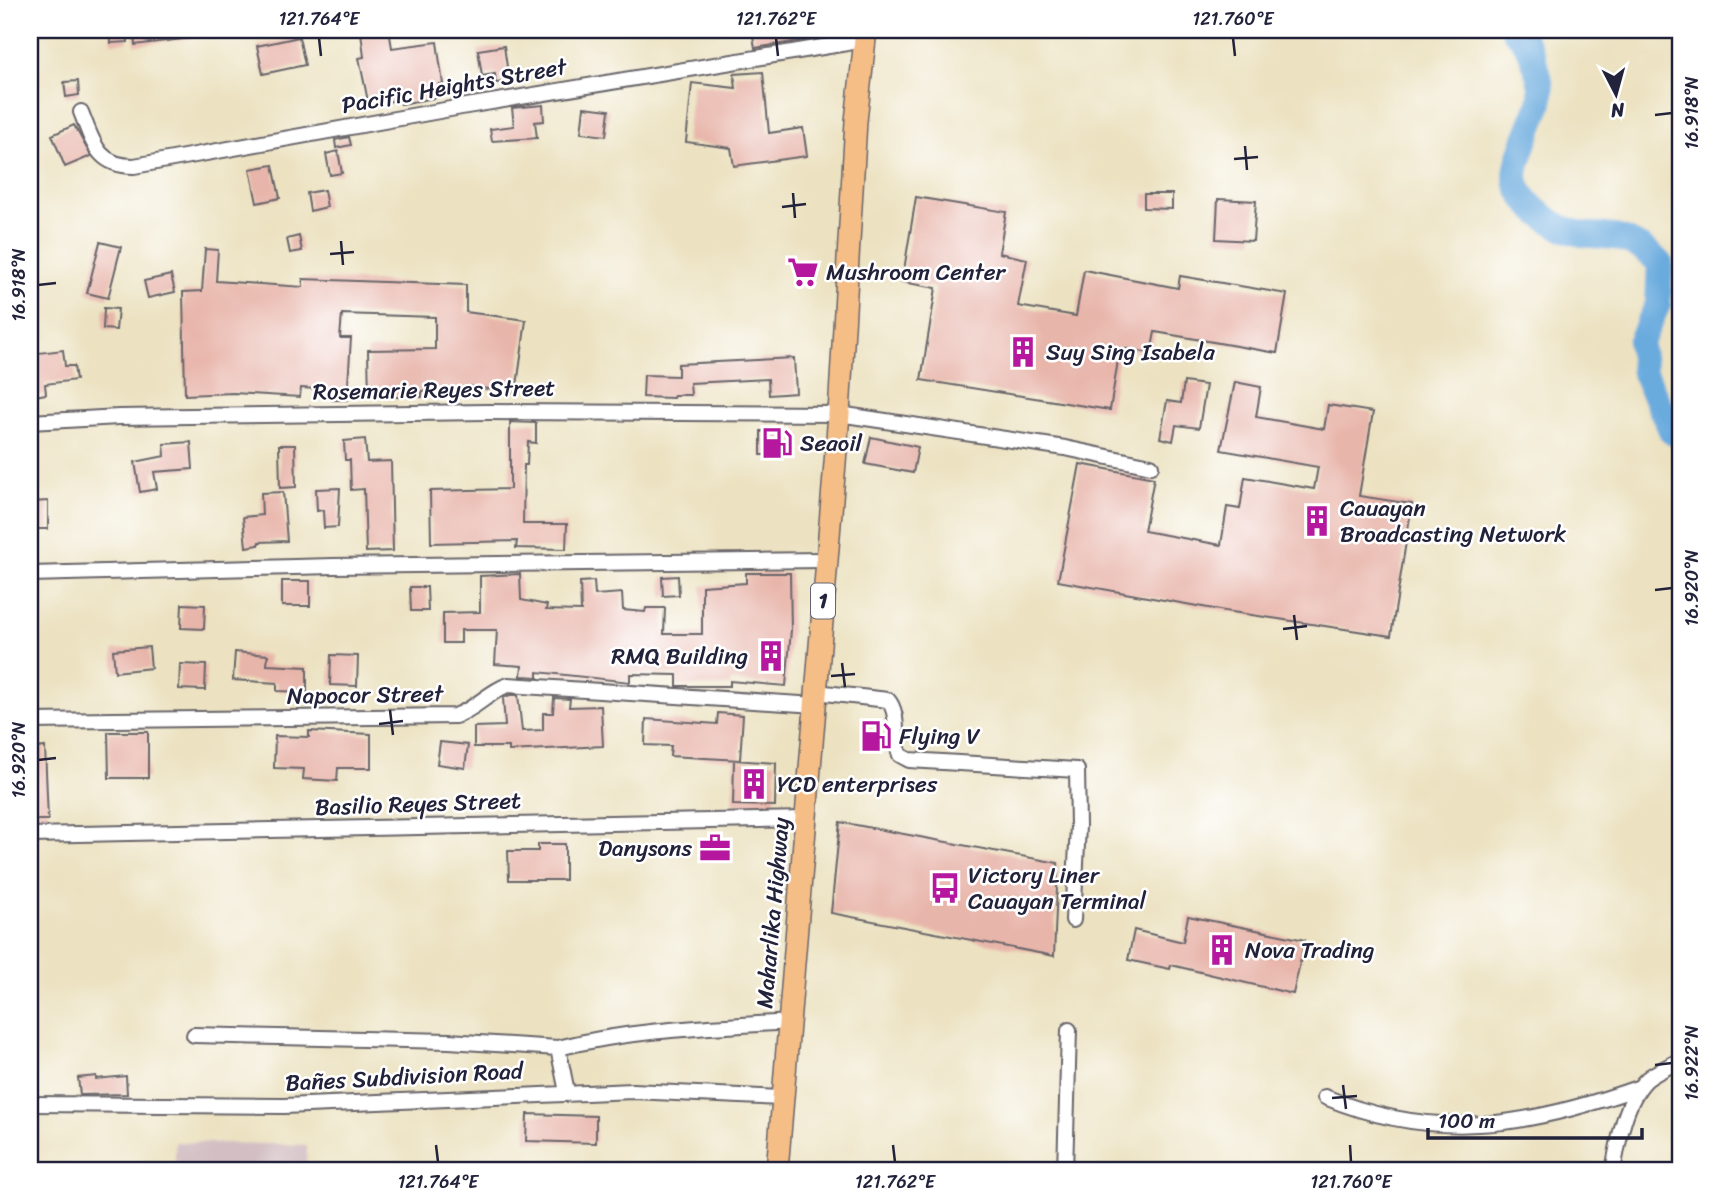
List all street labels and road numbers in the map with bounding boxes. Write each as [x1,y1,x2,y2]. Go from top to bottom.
street label: Pacific Heights Street [338,46,571,126]
street label: Rosemarie Reyes Street [313,367,555,413]
road number: 1 [811,584,835,618]
street label: Napocor Street [286,673,445,717]
street label: Basilio Reyes Street [314,780,522,828]
street label: Maharlika Highway [744,816,802,1010]
street label: Bañes Subdivision Road [284,1050,526,1104]

